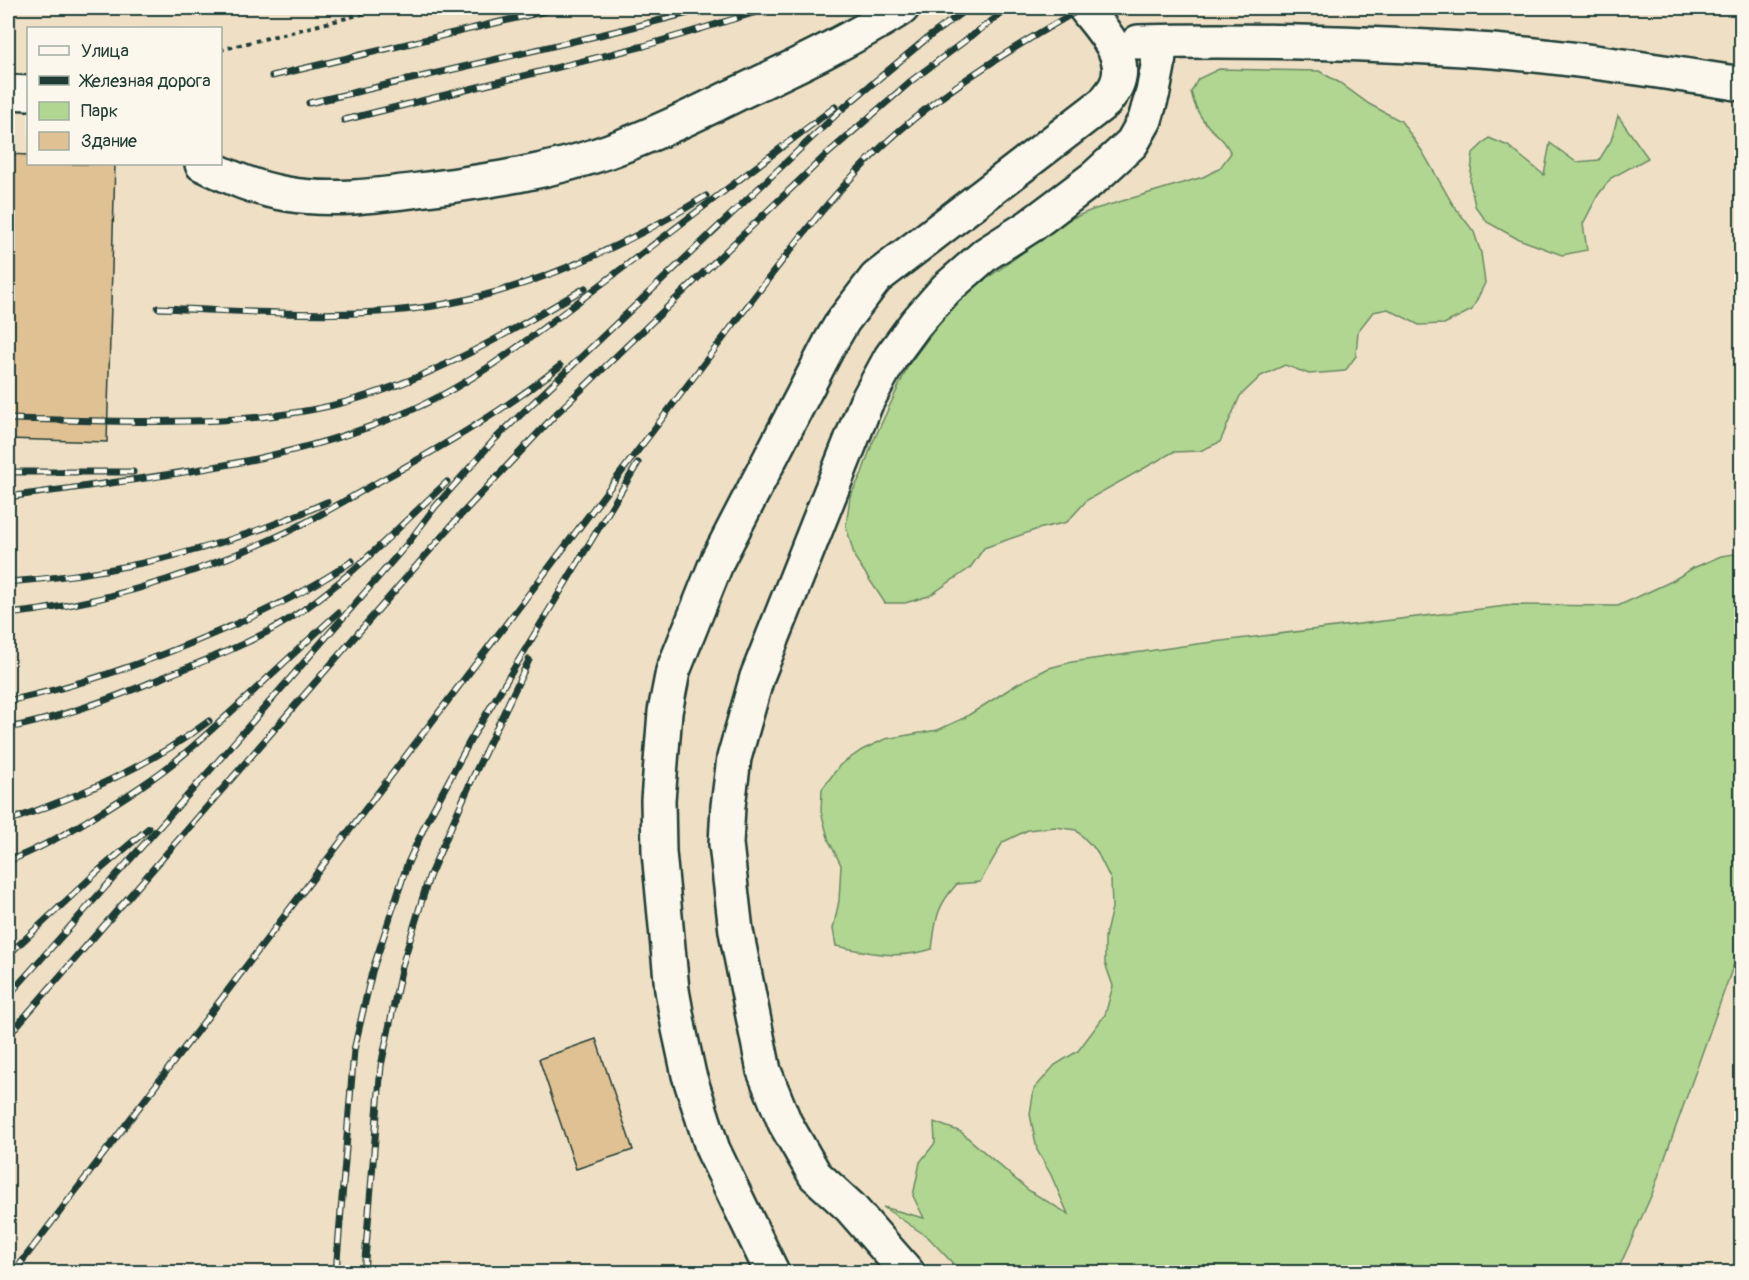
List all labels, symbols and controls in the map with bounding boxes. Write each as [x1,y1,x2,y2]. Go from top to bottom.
legend [27,27,222,165]
text: Улица [81,40,129,63]
text: Железная дорога [78,70,211,93]
text: Парк [81,100,118,123]
text: Здание [81,130,137,153]

